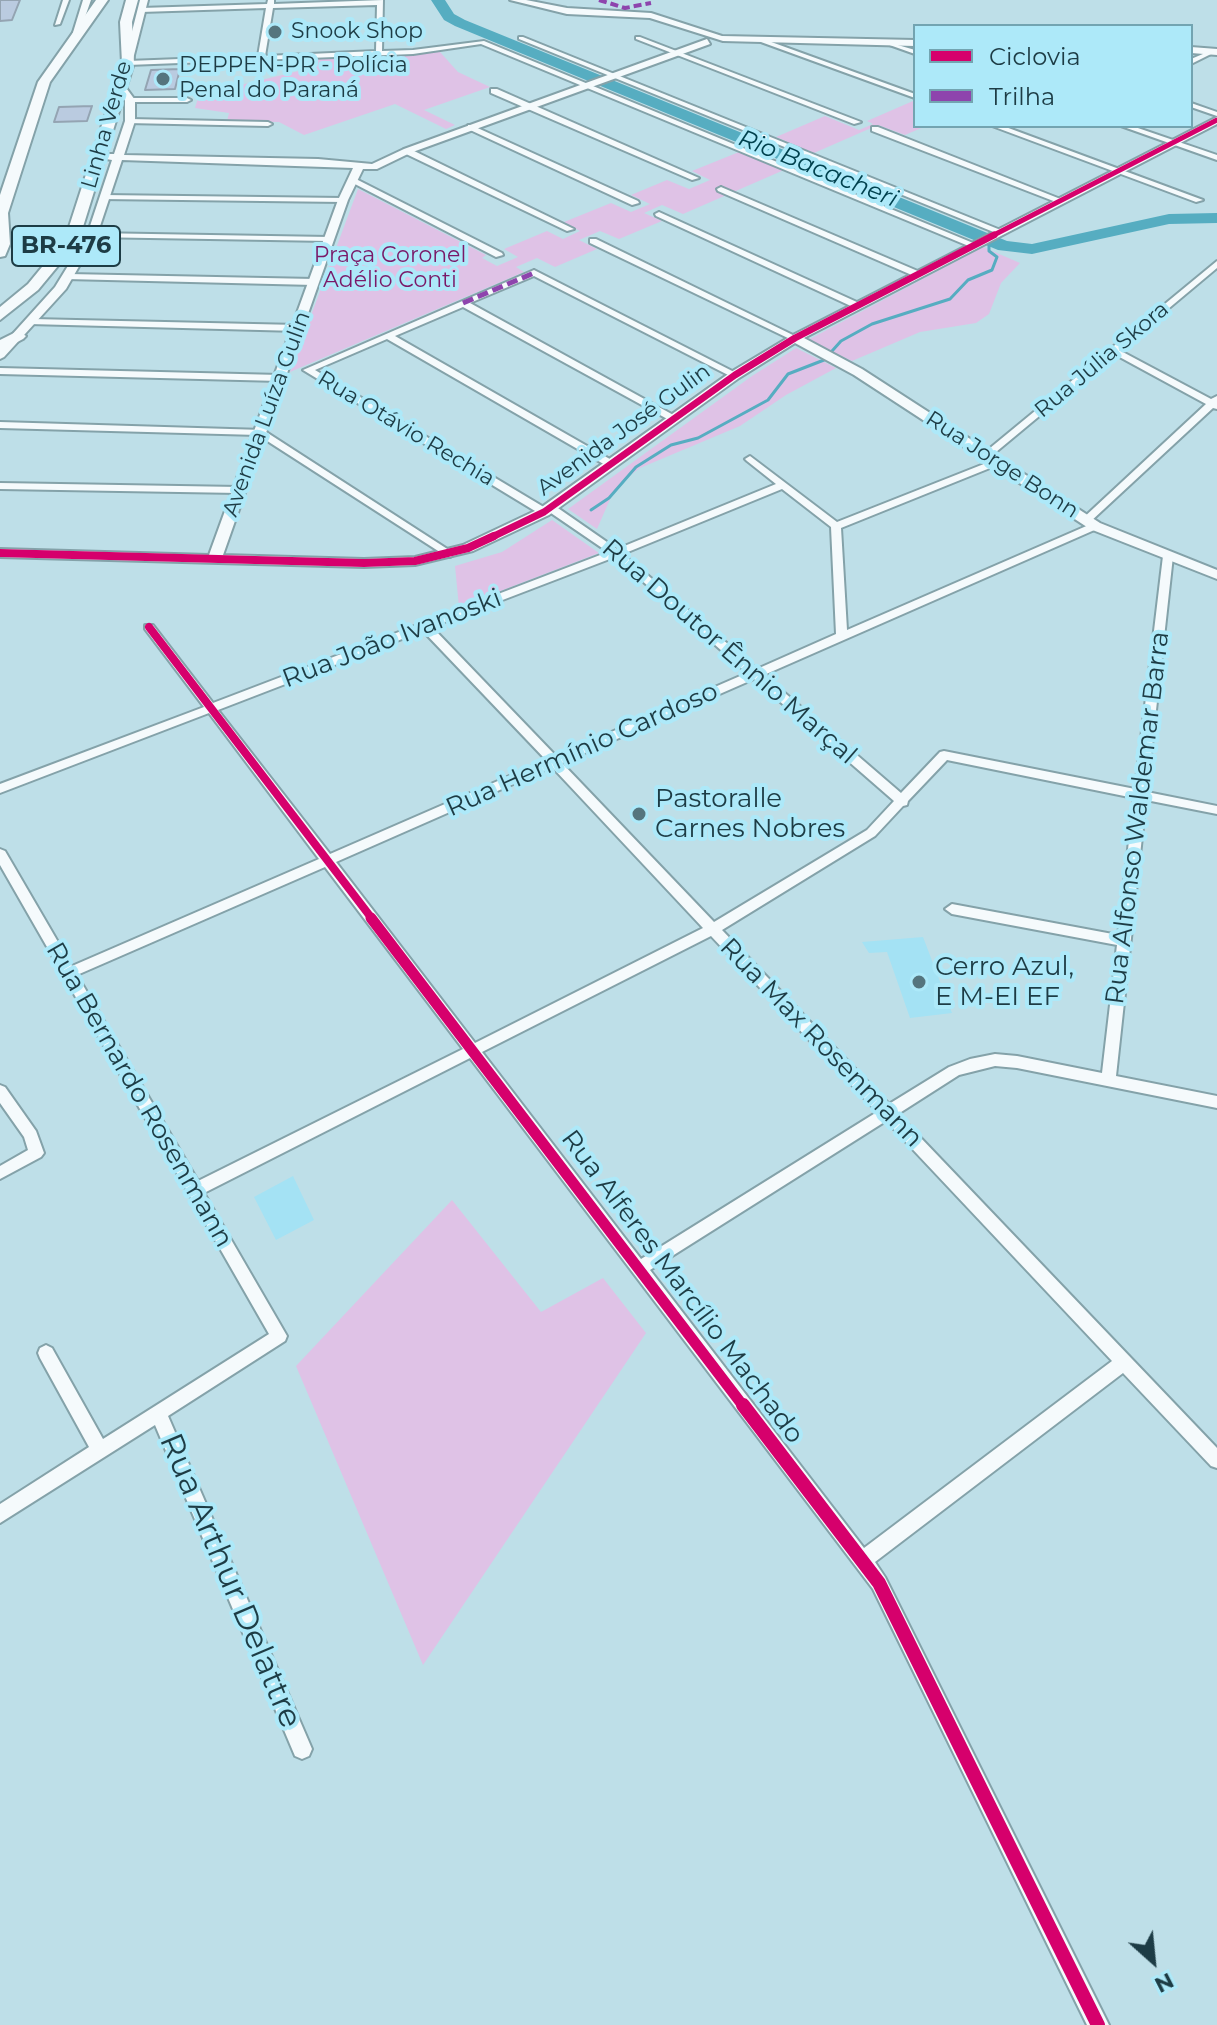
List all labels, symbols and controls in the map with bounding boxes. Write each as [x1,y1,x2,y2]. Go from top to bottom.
place label: Snook Shop [291,19,423,45]
marker: Snook Shop [266,23,284,41]
legend [913,24,1193,128]
text: Ciclovia [989,42,1081,71]
place label: DEPPEN-PR - Polícia Penal do Paraná [179,53,408,104]
street label: Linha Verde [76,58,138,192]
marker: DEPPEN-PR - Polícia Penal do Paraná [154,70,172,88]
text: Trilha [989,82,1055,111]
water label: Rio Bacacheri [734,124,902,214]
road number: BR-476 [12,226,120,266]
park label: Praça Coronel Adélio Conti [314,243,466,294]
street label: Rua Júlia Skora [1030,296,1174,424]
street label: Avenida Luíza Gulin [218,308,316,520]
street label: Avenida José Gulin [532,358,716,502]
street label: Rua Otávio Rechia [313,366,499,492]
street label: Rua Jorge Bonn [921,406,1083,524]
street label: Rua Doutor Ênnio Marçal [595,533,863,771]
street label: Rua João Ivanoski [278,583,506,695]
street label: Rua Alfonso Waldemar Barra [1100,630,1176,1006]
street label: Rua Hermínio Cardoso [441,676,723,824]
place label: Pastoralle Carnes Nobres [655,783,845,844]
marker: Pastoralle Carnes Nobres [630,805,648,823]
street label: Rua Max Rosenmann [713,932,929,1154]
street label: Rua Bernardo Rosenmann [39,937,239,1253]
place label: Cerro Azul, E M-EI EF [935,951,1074,1012]
marker: Cerro Azul, E M-EI EF [910,973,928,991]
street label: Rua Alferes Marcílio Machado [554,1124,810,1450]
street label: Rua Arthur Delattre [151,1428,309,1734]
north arrow [1113,1921,1193,2001]
text: N [1150,1967,1178,1999]

